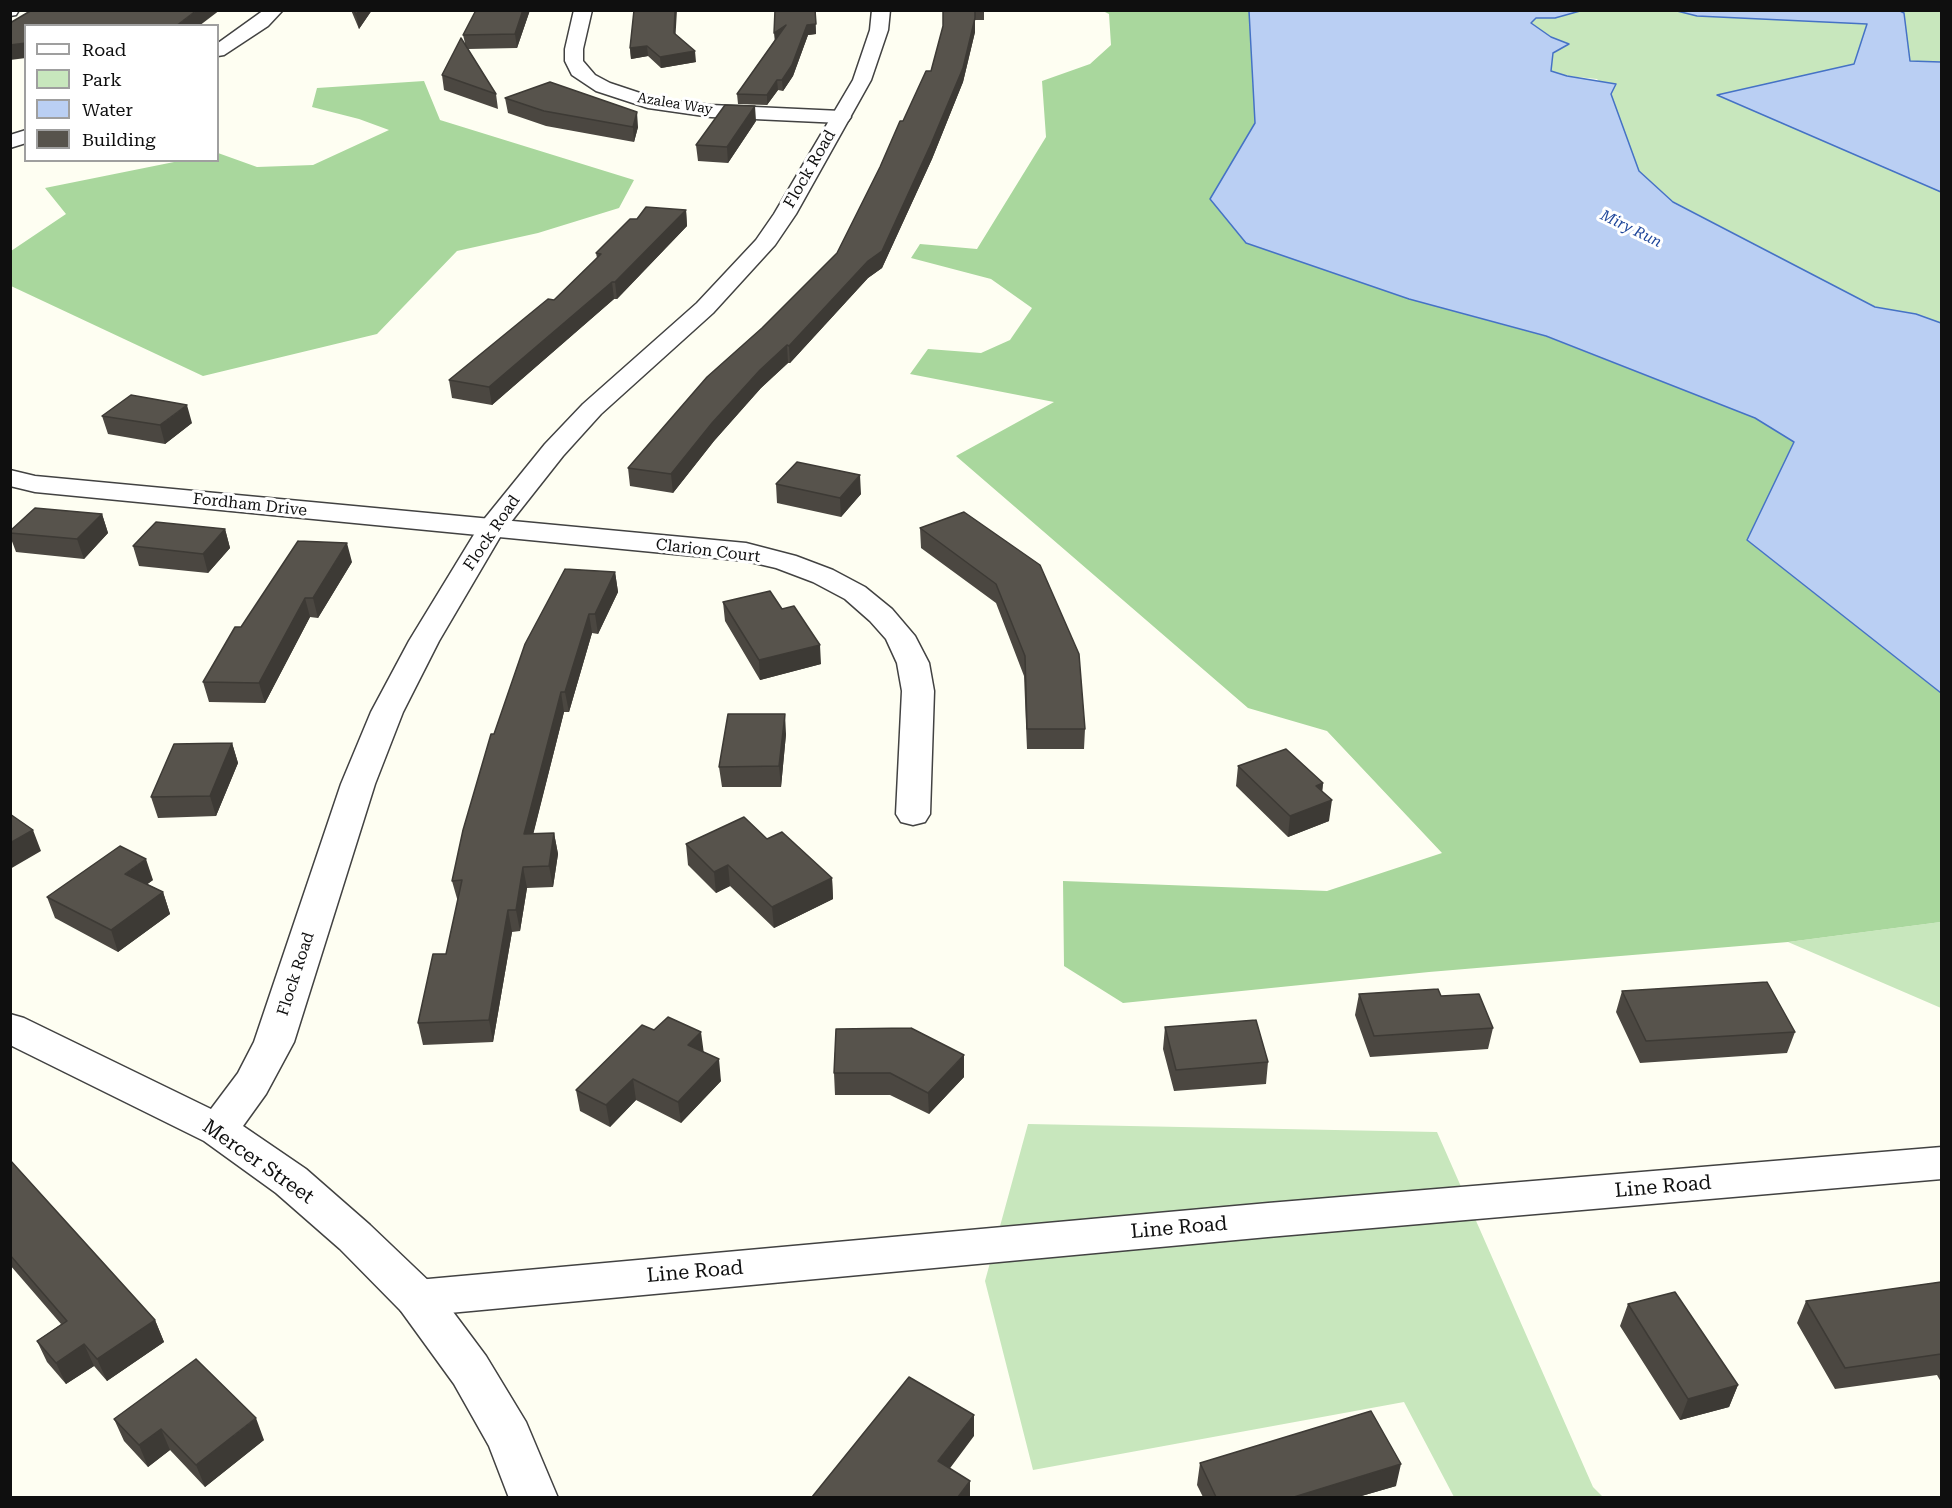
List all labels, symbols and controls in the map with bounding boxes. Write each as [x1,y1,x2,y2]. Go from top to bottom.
legend [24,24,219,162]
text: Road [82,39,126,60]
text: Park [82,69,122,90]
street label: Azalea Way [636,90,714,118]
text: Water [82,99,133,120]
street label: Flock Road [780,127,840,211]
text: Building [82,129,156,150]
water label: Miry Run [1598,207,1664,251]
street label: Fordham Drive [192,489,308,521]
street label: Flock Road [460,492,524,574]
street label: Clarion Court [655,535,761,567]
street label: Flock Road [273,930,319,1018]
street label: Mercer Street [198,1115,318,1209]
street label: Line Road [1614,1171,1712,1203]
street label: Line Road [1130,1212,1228,1244]
street label: Line Road [646,1256,744,1288]

